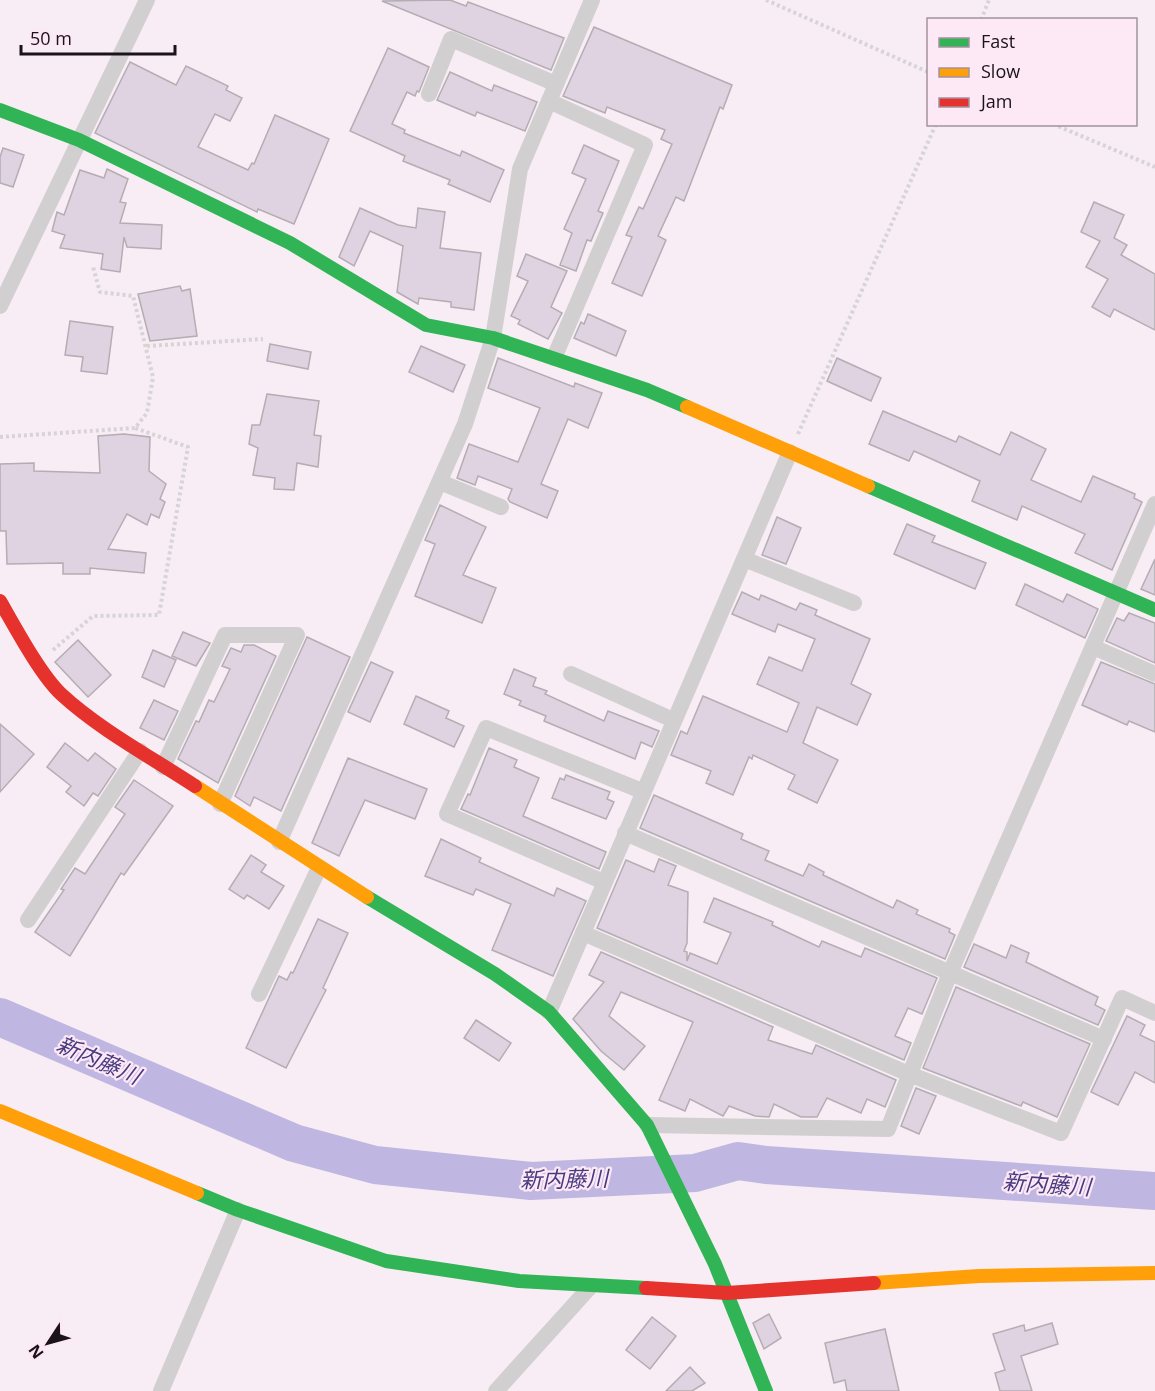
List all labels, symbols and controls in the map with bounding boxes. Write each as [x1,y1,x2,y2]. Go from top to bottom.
scale bar [21,18,176,56]
legend [927,18,1137,126]
text: 50 m [30,26,72,50]
text: Fast [981,29,1015,53]
text: Slow [981,59,1020,83]
text: Jam [979,89,1013,113]
water label: 新内藤川 [53,1028,147,1091]
water label: 新内藤川 [520,1162,610,1194]
water label: 新内藤川 [1002,1165,1094,1201]
north arrow [18,1313,78,1373]
text: N [23,1340,49,1364]

